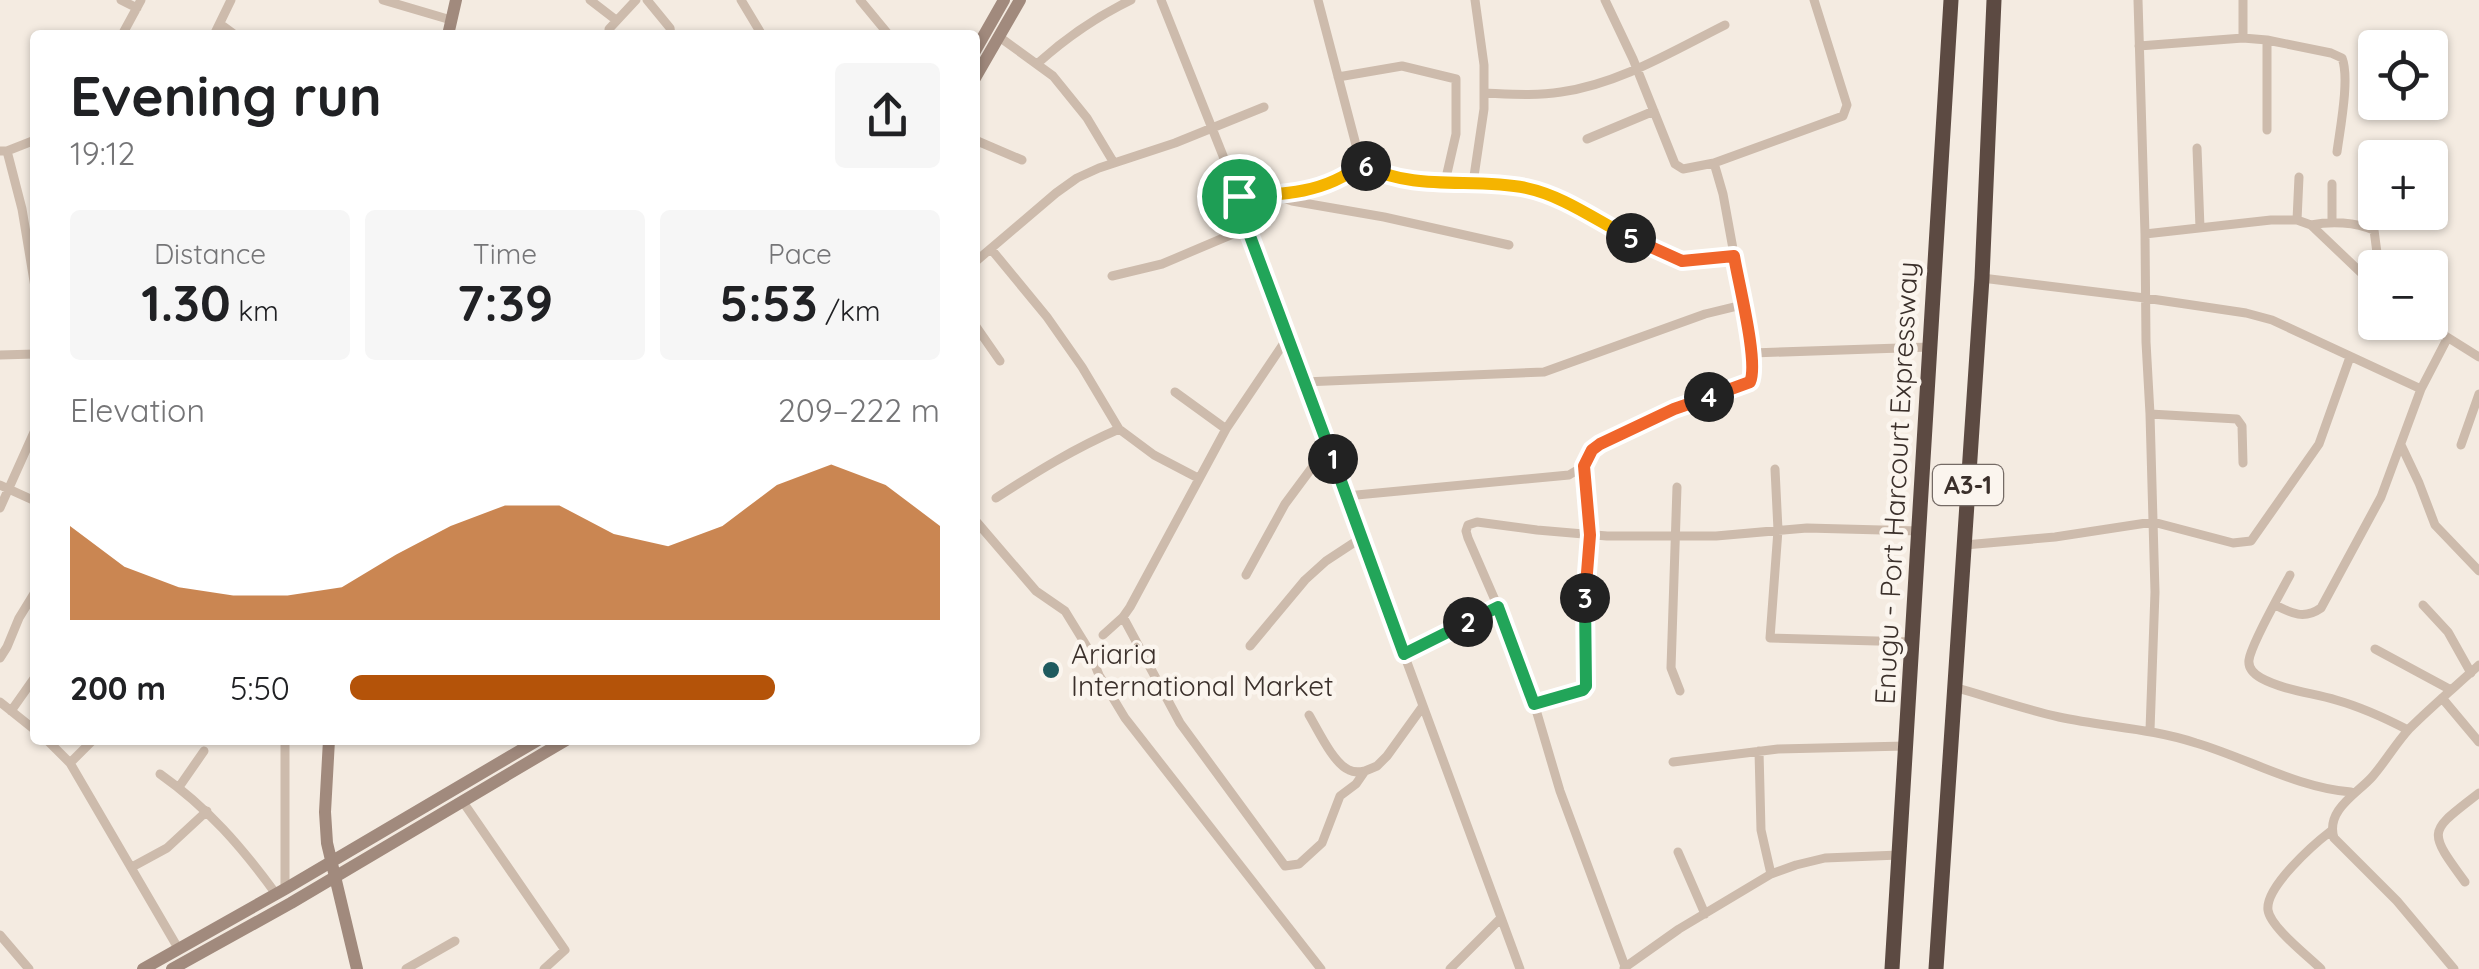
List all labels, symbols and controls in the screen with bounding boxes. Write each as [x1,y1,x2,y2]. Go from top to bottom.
map controls [2358,30,2448,340]
button: locate [2358,30,2448,120]
text: Evening run [70,61,382,130]
button: share [835,63,940,168]
text: 19:12 [70,133,135,173]
button: + [2358,140,2448,230]
pin: 6 [1341,141,1391,191]
text: 6 [1358,148,1374,183]
pin [1197,154,1282,239]
icon: arrive [1212,169,1267,224]
pin: 5 [1606,213,1656,263]
text: 5 [1623,220,1639,255]
text: Distance [154,236,266,271]
text: Time [473,236,537,271]
text: Pace [768,236,832,271]
button: − [2358,250,2448,340]
street label: Enugu - Port Harcourt Expressway [1866,261,1925,705]
text: 1.30 [141,271,231,334]
text: 7:39 [457,271,553,334]
text: 5:53 [720,271,818,334]
text: km [231,293,279,328]
text: /km [818,293,880,328]
pin: 4 [1684,372,1734,422]
text: 4 [1701,379,1717,414]
text: Elevation [70,390,205,430]
text: 209–222 m [778,390,940,430]
pin: 1 [1308,434,1358,484]
text: 1 [1328,441,1338,476]
road number: A3-1 [1933,465,2003,505]
pin: 3 [1560,573,1610,623]
text: 3 [1577,580,1593,615]
pin: 2 [1443,597,1493,647]
text: 2 [1460,604,1476,639]
place label: Ariaria International Market [1071,636,1334,703]
marker: Ariaria International Market [1040,659,1062,681]
text: 200 m [70,668,166,708]
text: 5:50 [230,668,290,708]

